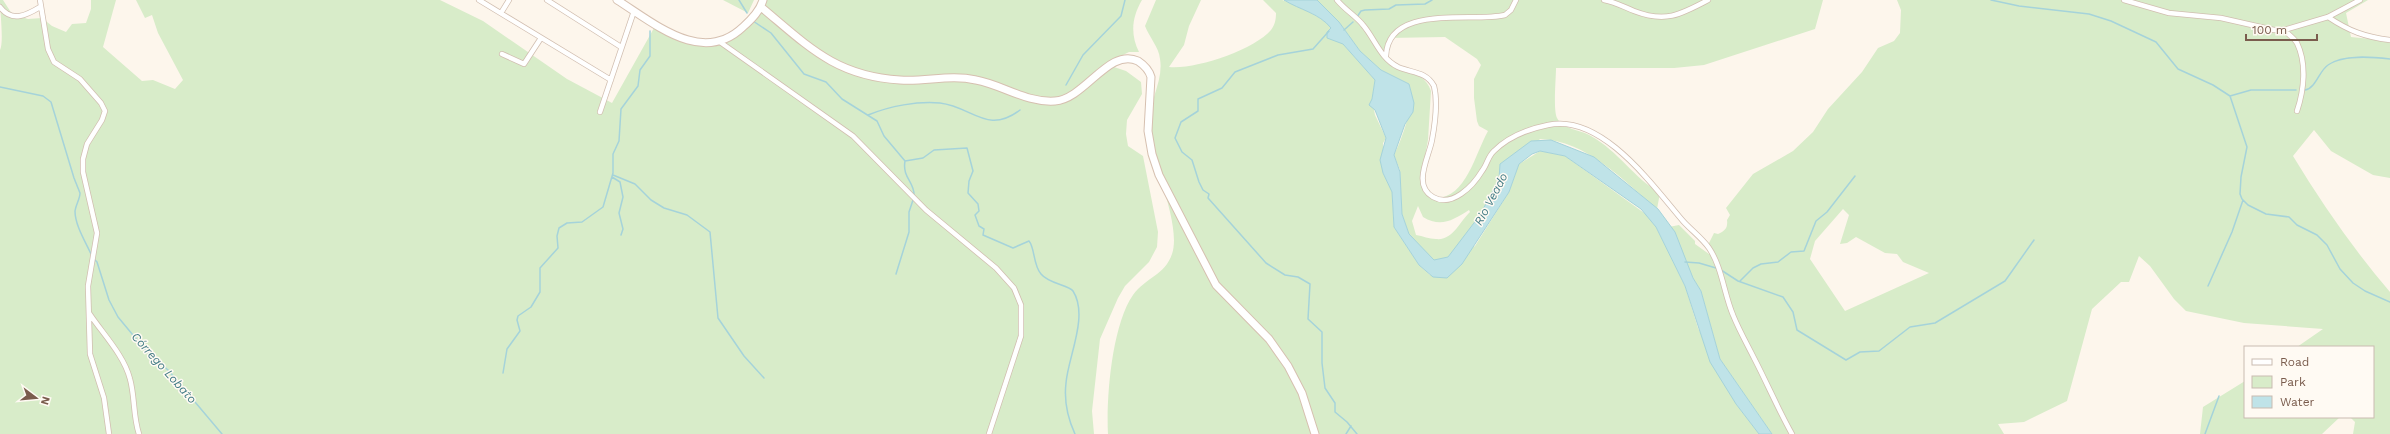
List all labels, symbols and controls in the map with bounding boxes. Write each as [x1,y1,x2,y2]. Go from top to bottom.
scale bar [2246,16,2317,42]
text: 100 m [2252,23,2287,37]
water label: Rio Veado [1471,170,1511,228]
water label: Córrego Lobato [129,330,199,406]
legend [2244,346,2374,418]
text: Road [2280,355,2309,369]
text: Park [2280,375,2306,389]
north arrow [16,378,56,418]
text: N [38,395,53,406]
text: Water [2280,395,2315,409]

